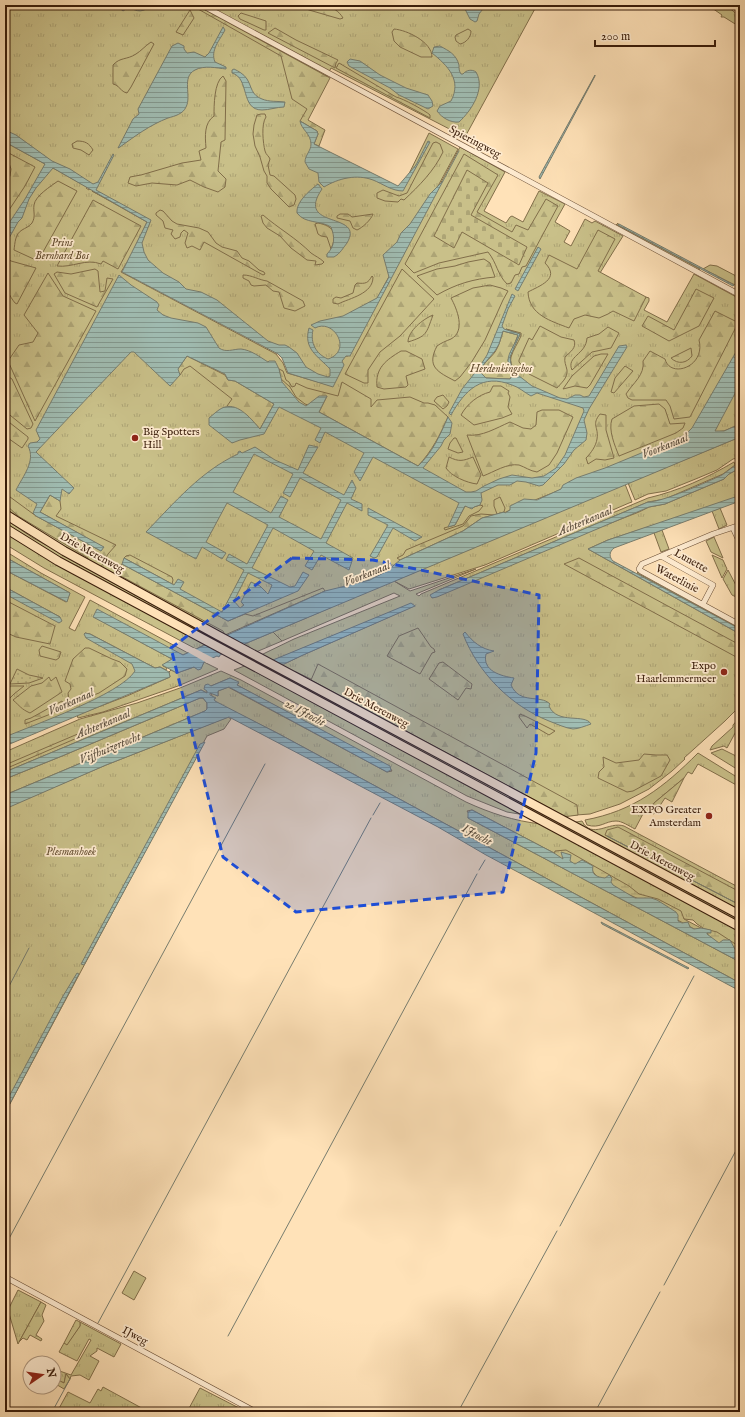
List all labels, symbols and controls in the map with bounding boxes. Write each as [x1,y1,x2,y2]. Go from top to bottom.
scale bar [595,22,715,48]
text: 200 m [601,29,630,44]
street label: Spieringweg [447,123,504,162]
park label: Prins Bernhard Bos [35,236,90,263]
park label: Herdenkingsbos [469,362,533,377]
place label: Big Spotters Hill [143,425,200,452]
water label: Voorkanaal [640,430,691,462]
marker: Big Spotters Hill [130,433,140,443]
water label: Achterkanaal [553,502,616,540]
street label: Drie Merenweg [57,530,128,577]
street label: Lunette [671,546,711,576]
water label: Voorkanaal [342,558,393,590]
street label: Waterlinie [653,562,701,596]
place label: Expo Haarlemmermeer [636,659,716,686]
marker: Expo Haarlemmermeer [719,667,729,677]
water label: Voorkanaal [46,685,97,719]
street label: Drie Merenweg [341,685,412,731]
water label: 2e IJtocht [282,696,329,730]
water label: Achterkanaal [71,705,134,743]
water label: Vijfhuizertocht [77,728,144,767]
place label: EXPO Greater Amsterdam [631,803,701,830]
marker: EXPO Greater Amsterdam [704,811,714,821]
water label: IJtocht [458,820,496,850]
street label: Drie Merenweg [627,838,698,884]
park label: Plesmanhoek [46,845,97,859]
street label: IJweg [120,1323,151,1349]
north arrow [22,1355,62,1395]
text: N [43,1366,59,1380]

